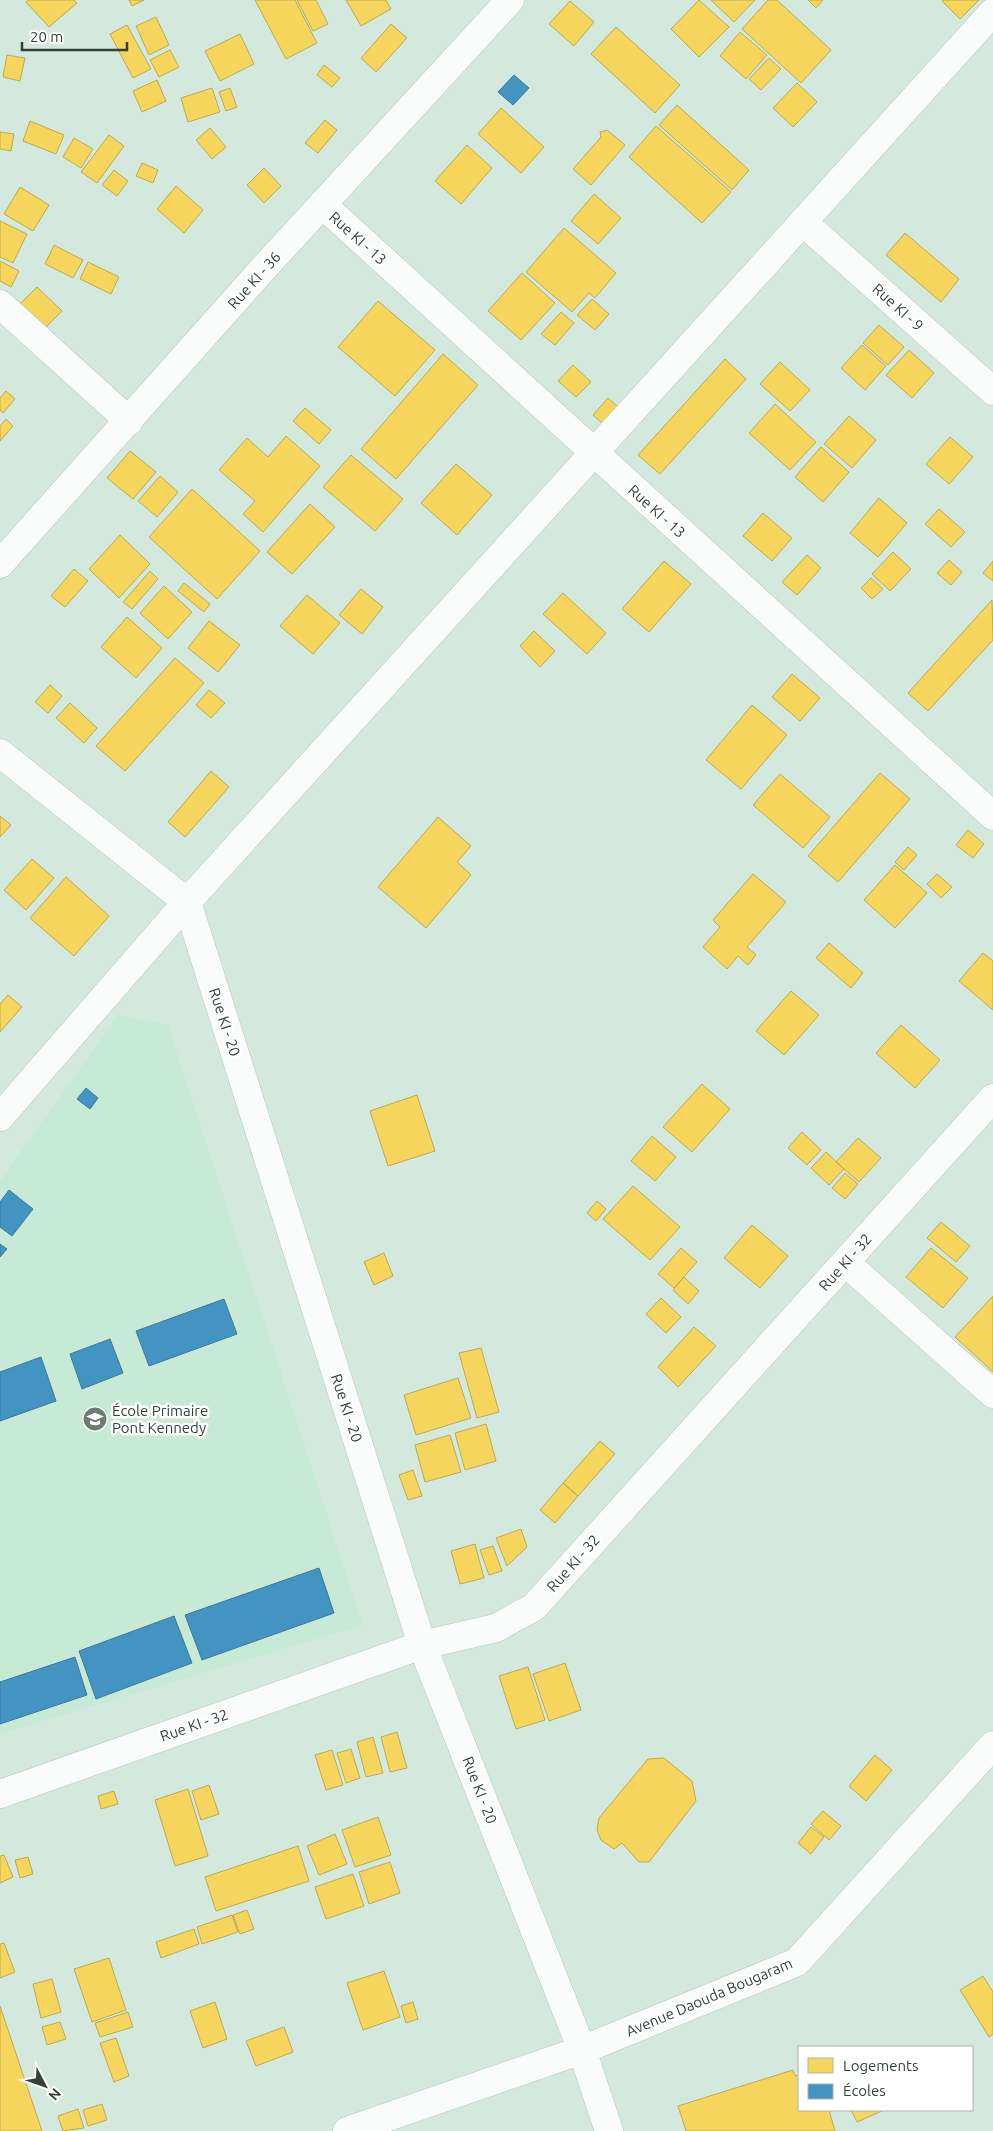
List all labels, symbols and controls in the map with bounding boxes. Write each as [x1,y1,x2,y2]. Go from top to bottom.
scale bar [22,20,128,52]
text: 20 m [30,28,63,45]
street label: Rue KI - 13 [326,208,390,268]
street label: Rue KI - 36 [224,248,284,312]
street label: Rue KI - 9 [869,280,927,334]
street label: Rue KI - 13 [625,481,689,541]
street label: Rue KI - 20 [206,986,244,1058]
street label: Rue KI - 32 [815,1230,875,1294]
street label: Rue KI - 20 [328,1372,366,1444]
place label: École Primaire Pont Kennedy [112,1402,208,1436]
school or university icon: École Primaire Pont Kennedy [82,1406,108,1432]
street label: Rue KI - 32 [543,1531,603,1595]
street label: Rue KI - 32 [158,1705,230,1745]
street label: Rue KI - 20 [459,1754,501,1826]
street label: Avenue Daouda Bougaram [623,1954,795,2040]
legend [798,2046,973,2111]
text: Logements [843,2057,919,2074]
north arrow [20,2061,70,2111]
text: Écoles [843,2082,886,2099]
text: N [45,2085,64,2104]

